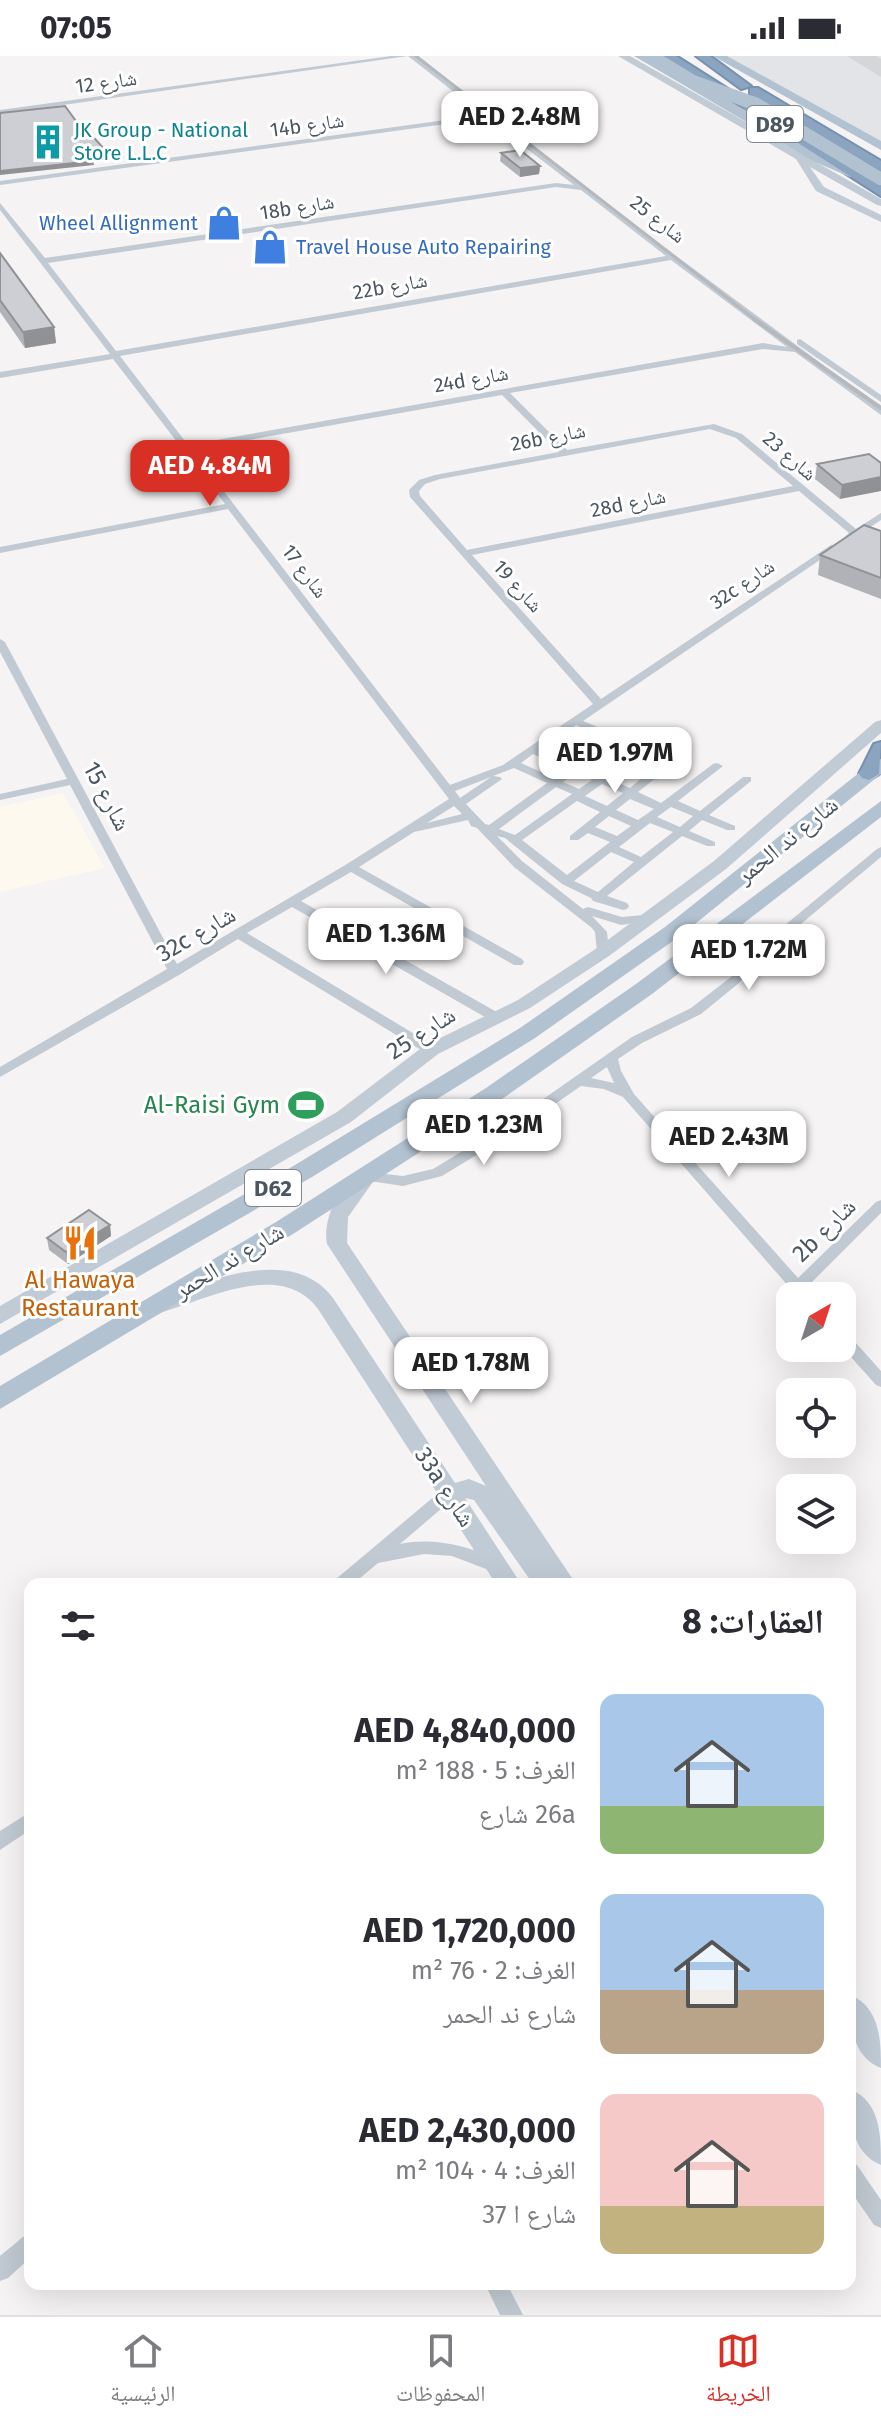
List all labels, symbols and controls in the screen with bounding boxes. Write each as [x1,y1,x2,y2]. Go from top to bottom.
text: 07:05 [40,10,112,46]
street label: شارع 12 [74,66,138,99]
pin: AED 2.48M [428,91,612,159]
text: AED 2.48M [459,101,581,132]
road number: D89 [747,106,803,142]
street label: 14b شارع [268,108,346,143]
place label: JK Group - National Store L.L.C [74,118,248,165]
building icon: JK Group - National Store L.L.C [29,123,67,161]
street label: 18b شارع [258,189,336,226]
street label: شارع 25 [625,190,690,249]
shop icon: Wheel Allignment [205,204,243,242]
place label: Wheel Allignment [39,211,199,235]
shop icon: Travel House Auto Repairing [251,228,289,266]
place label: Travel House Auto Repairing [296,235,552,259]
street label: 22b شارع [351,268,429,305]
street label: 24d شارع [432,361,510,398]
street label: 26b شارع [509,418,588,457]
street label: شارع 23 [758,426,822,487]
pin: AED 4.84M [118,440,302,508]
text: AED 4.84M [148,450,272,481]
street label: 28d شارع [588,484,668,523]
street label: شارع 17 [276,539,333,603]
street label: 32c شارع [705,554,779,615]
street label: شارع 19 [487,555,548,618]
pin: AED 1.97M [523,727,707,795]
text: AED 1.97M [557,737,673,768]
street label: شارع 15 [76,757,137,836]
street label: شارع ند الحمر [730,791,844,891]
street label: 32c شارع [152,900,241,969]
pin: AED 1.36M [294,908,478,976]
text: AED 1.36M [326,918,446,949]
pin: AED 1.72M [657,924,841,992]
text: AED 1.72M [691,934,807,965]
street label: شارع 25 [382,1001,461,1066]
sports icon: Al-Raisi Gym [287,1086,325,1124]
place label: Al-Raisi Gym [144,1091,280,1119]
pin: AED 1.23M [392,1099,576,1167]
text: AED 1.23M [425,1109,543,1140]
pin: AED 2.43M [637,1111,821,1179]
text: AED 2.43M [669,1121,789,1152]
road number: D62 [245,1170,301,1206]
street label: 2b شارع [786,1192,862,1268]
street label: شارع ند الحمر [168,1217,289,1306]
restaurant icon: Al Hawaya Restaurant [61,1224,99,1262]
place label: Al Hawaya Restaurant [21,1266,139,1322]
north arrow [776,1282,856,1362]
map controls [776,1282,856,1554]
pin: AED 1.78M [379,1337,563,1405]
text: AED 1.78M [412,1347,530,1378]
button: locate [776,1378,856,1458]
street label: 33a شارع [408,1442,481,1532]
button: layers [776,1474,856,1554]
text: العقارات: 8 [682,1601,824,1642]
icon: filters [56,1604,100,1648]
text: AED 4,840,000 [354,1710,576,1751]
icon: home [664,1726,760,1822]
text: الغرف: 5 · 188 m² [395,1755,576,1786]
text: 26a شارع [479,1799,576,1830]
text: AED 1,720,000 [364,1910,576,1951]
icon: home [664,1926,760,2022]
text: الغرف: 2 · 76 m² [411,1955,576,1986]
text: شارع ند الحمر [443,1999,576,2030]
text: AED 2,430,000 [359,2110,576,2151]
icon: home [664,2126,760,2222]
text: الغرف: 4 · 104 m² [395,2155,576,2186]
text: شارع ا 37 [482,2199,576,2230]
tab: الرئيسية [110,2329,175,2415]
tab: المحفوظات [396,2329,486,2415]
tab: الخريطة [706,2329,771,2415]

